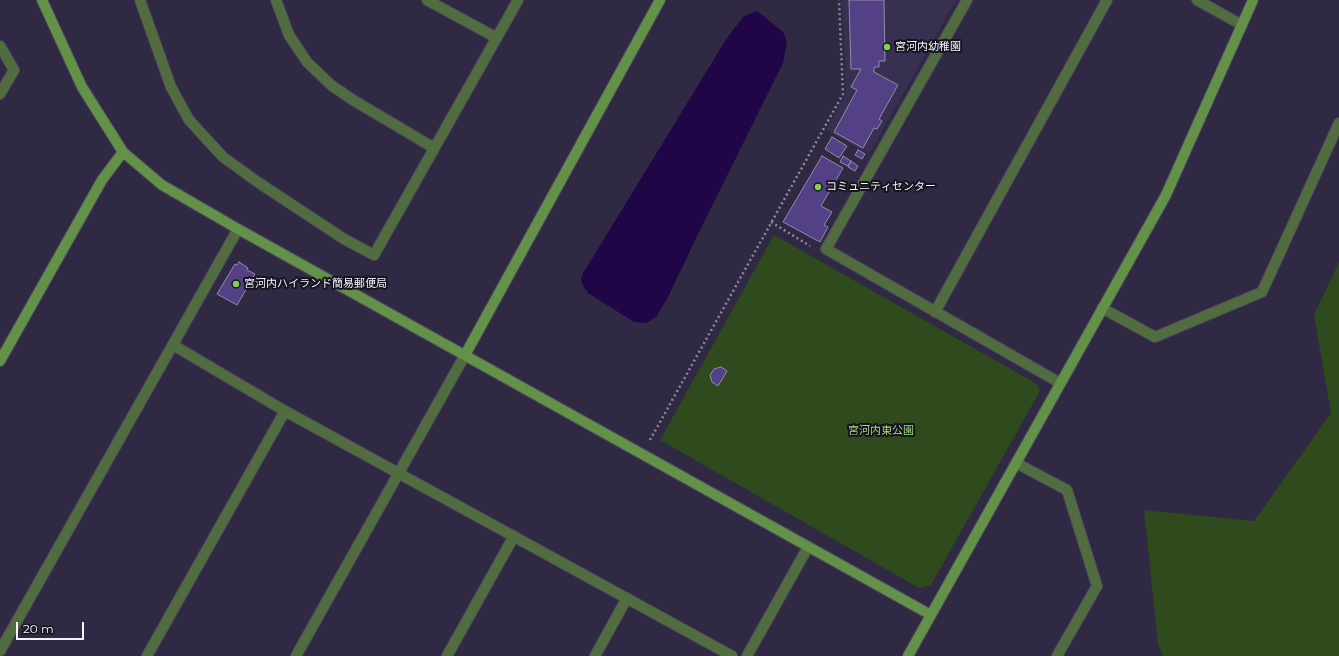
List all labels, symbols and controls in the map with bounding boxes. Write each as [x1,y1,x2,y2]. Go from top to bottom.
place label: 宮河内幼稚園 [895,40,961,54]
marker: 宮河内幼稚園 [882,42,892,52]
place label: コミュニティセンター [826,180,936,194]
marker: コミュニティセンター [813,182,823,192]
place label: 宮河内ハイランド簡易郵便局 [244,277,387,291]
marker: 宮河内ハイランド簡易郵便局 [231,279,241,289]
park label: 宮河内東公園 [848,424,914,438]
scale bar [18,614,86,640]
text: 20 m [23,621,54,636]

